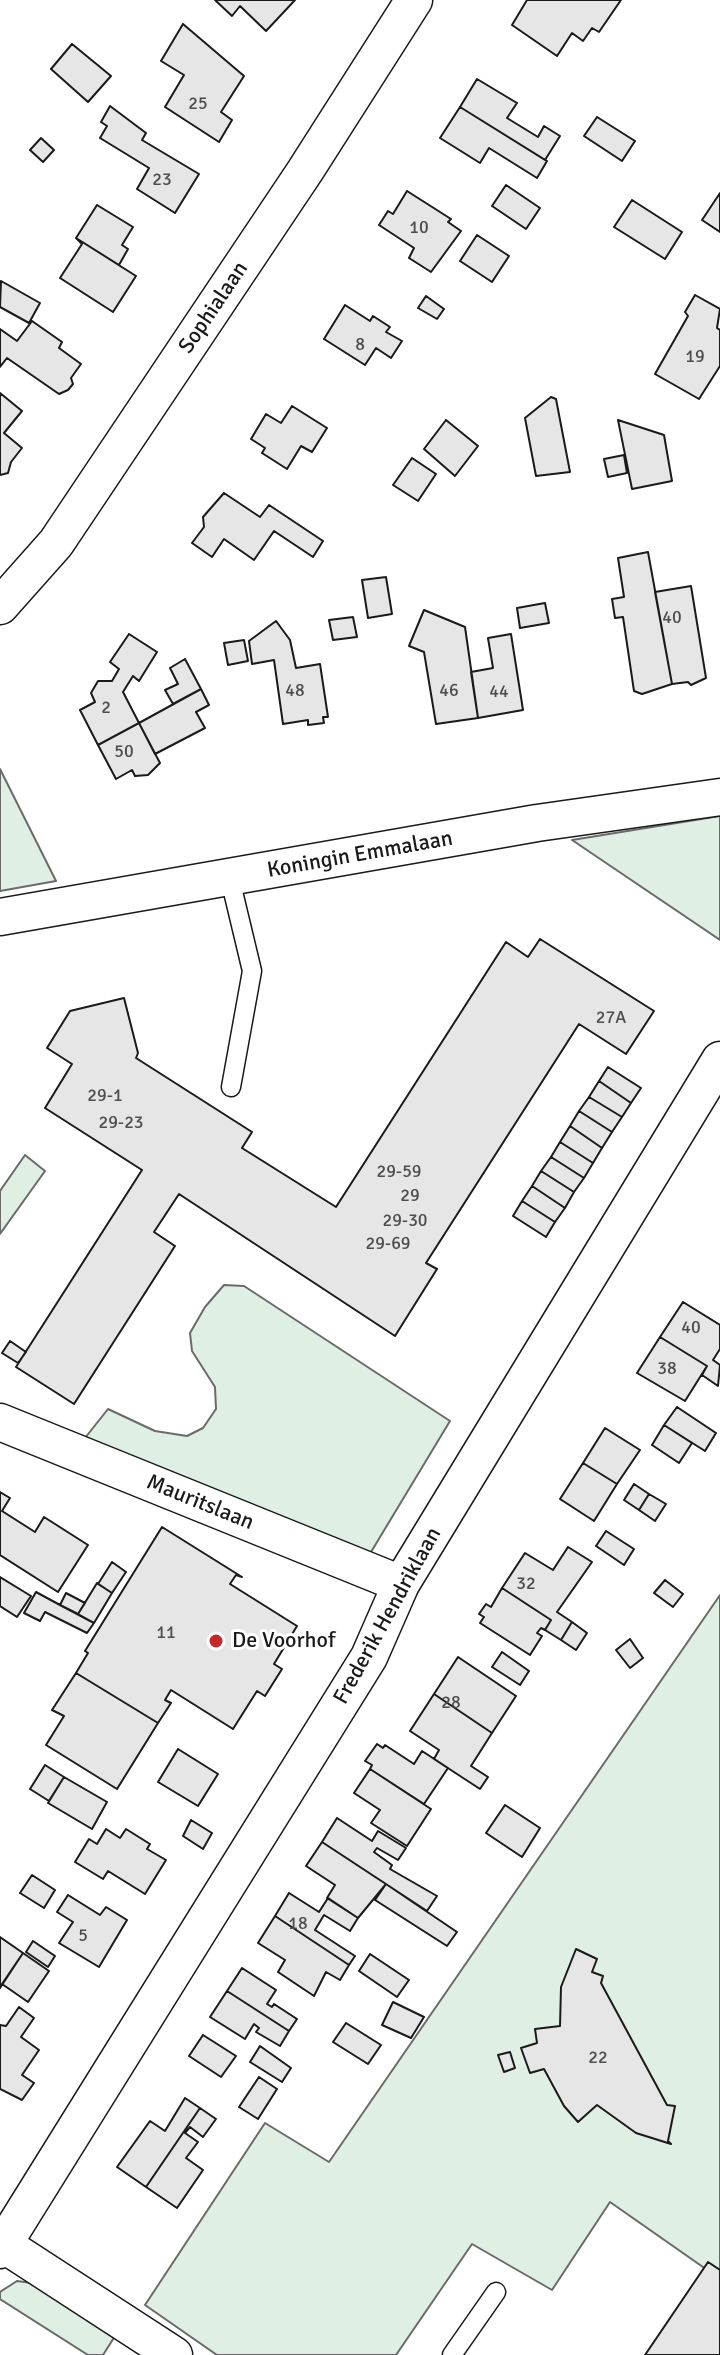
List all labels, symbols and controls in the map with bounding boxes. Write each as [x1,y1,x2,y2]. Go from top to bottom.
house number: 25 [188,93,208,115]
house number: 23 [152,169,172,191]
house number: 10 [409,217,429,239]
street label: Sophialaan [174,257,254,359]
house number: 8 [355,334,365,356]
house number: 19 [685,346,705,368]
house number: 40 [662,607,682,629]
house number: 48 [285,680,305,702]
house number: 46 [439,680,459,702]
house number: 44 [489,681,509,703]
house number: 2 [101,697,111,719]
house number: 50 [114,741,134,763]
street label: Koningin Emmalaan [265,826,455,884]
house number: 27A [596,1007,626,1029]
house number: 29-1 [87,1085,123,1107]
house number: 29-23 [98,1112,144,1134]
house number: 29-59 [376,1161,422,1183]
house number: 29 [400,1185,420,1207]
house number: 29-30 [382,1210,428,1232]
house number: 29-69 [365,1233,411,1255]
house number: 40 [681,1317,701,1339]
house number: 38 [657,1358,677,1380]
street label: Mauritslaan [142,1470,258,1536]
street label: Frederik Hendriklaan [328,1523,448,1709]
house number: 32 [516,1573,536,1595]
house number: 11 [156,1622,176,1644]
place label: De Voorhof [232,1628,335,1654]
marker: De Voorhof [207,1632,225,1650]
house number: 28 [441,1692,461,1714]
house number: 18 [288,1913,308,1935]
house number: 5 [78,1925,88,1947]
house number: 22 [588,2047,608,2069]

